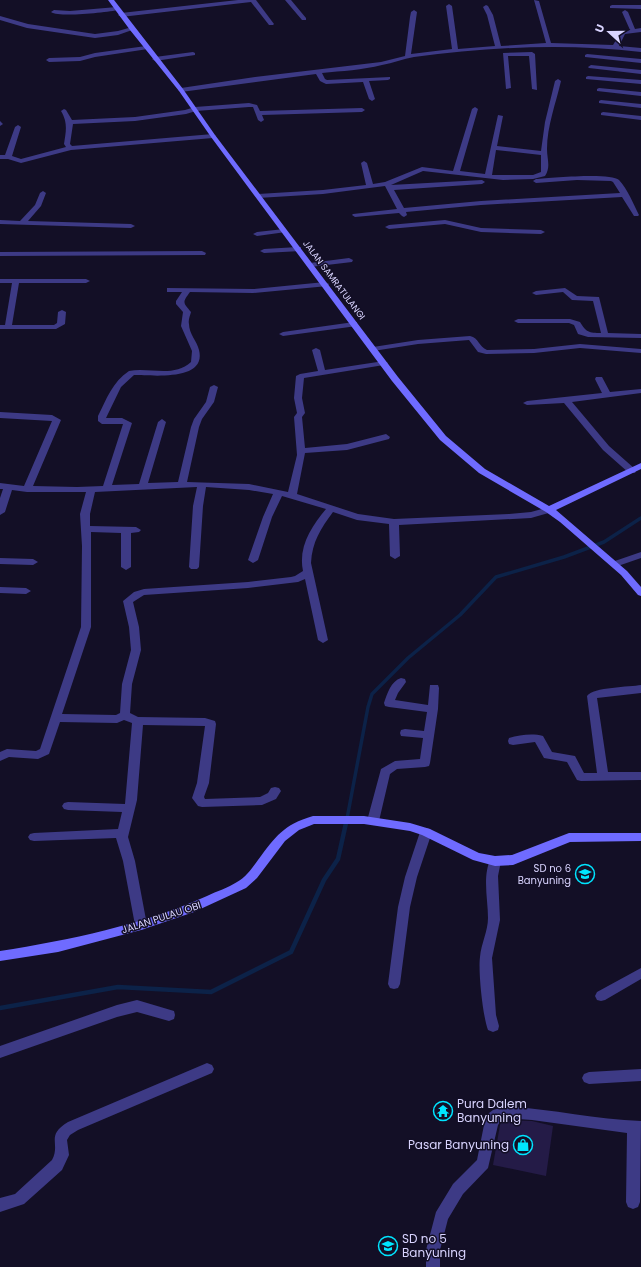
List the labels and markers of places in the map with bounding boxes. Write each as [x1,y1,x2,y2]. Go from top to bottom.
place label: SD no 6 Banyuning [518,861,571,888]
school or university icon: SD no 6 Banyuning [574,863,596,885]
place label: Pura Dalem Banyuning [457,1095,527,1126]
temple icon: Pura Dalem Banyuning [432,1100,454,1122]
shop icon: Pasar Banyuning [512,1134,534,1156]
place label: Pasar Banyuning [408,1136,509,1153]
place label: SD no 5 Banyuning [402,1230,466,1261]
school or university icon: SD no 5 Banyuning [377,1235,399,1257]

